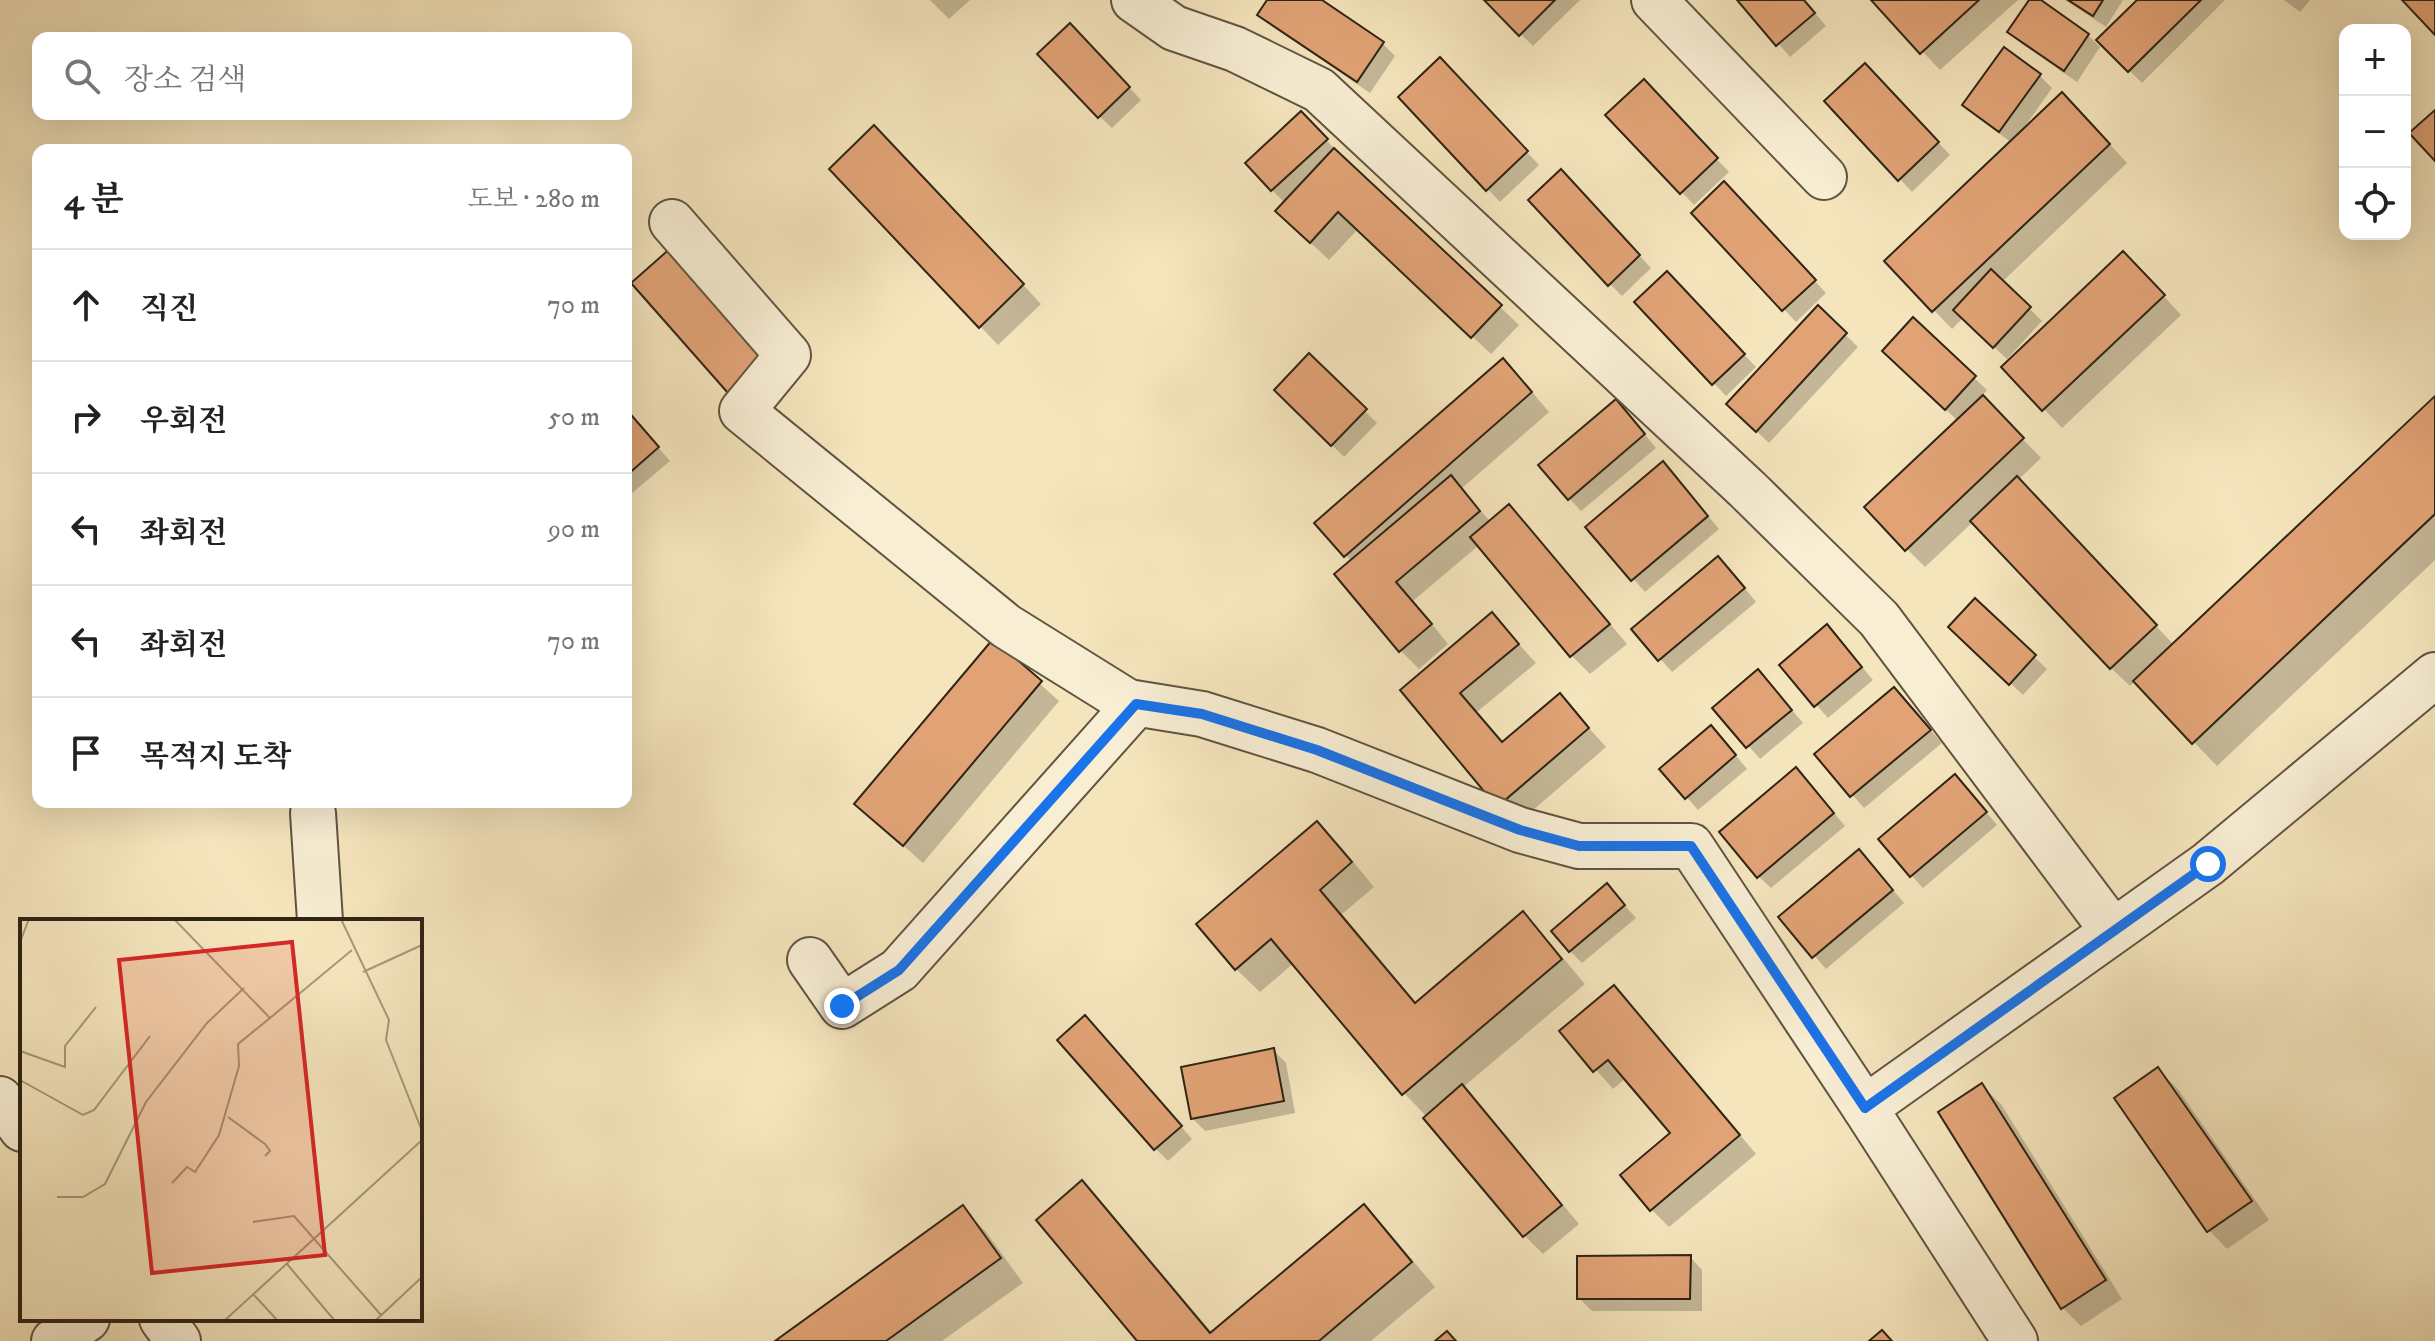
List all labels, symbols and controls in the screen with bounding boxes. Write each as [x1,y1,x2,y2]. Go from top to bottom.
map controls [2339,24,2411,240]
button: + [2339,24,2411,96]
search box [32,32,632,120]
icon: search [60,54,104,98]
text: 장소 검색 [124,62,246,99]
button: − [2339,96,2411,168]
button: locate [2339,168,2411,240]
text: 4 분 [64,179,124,221]
text: 도보 · 280 m [467,183,600,216]
icon: ahead [64,283,108,327]
text: 70 m [547,289,600,322]
text: 직진 [140,291,198,328]
icon: right [64,395,108,439]
text: 50 m [548,401,600,434]
text: 우회전 [140,403,227,440]
icon: left [64,507,108,551]
text: 90 m [548,513,600,546]
text: 좌회전 [140,515,227,552]
icon: left [64,619,108,663]
text: 70 m [547,625,600,658]
text: 좌회전 [140,627,227,664]
icon: arrive [64,731,108,775]
text: 목적지 도착 [140,739,291,776]
route start [2190,846,2226,882]
inset map [20,919,422,1321]
route end [824,988,860,1024]

